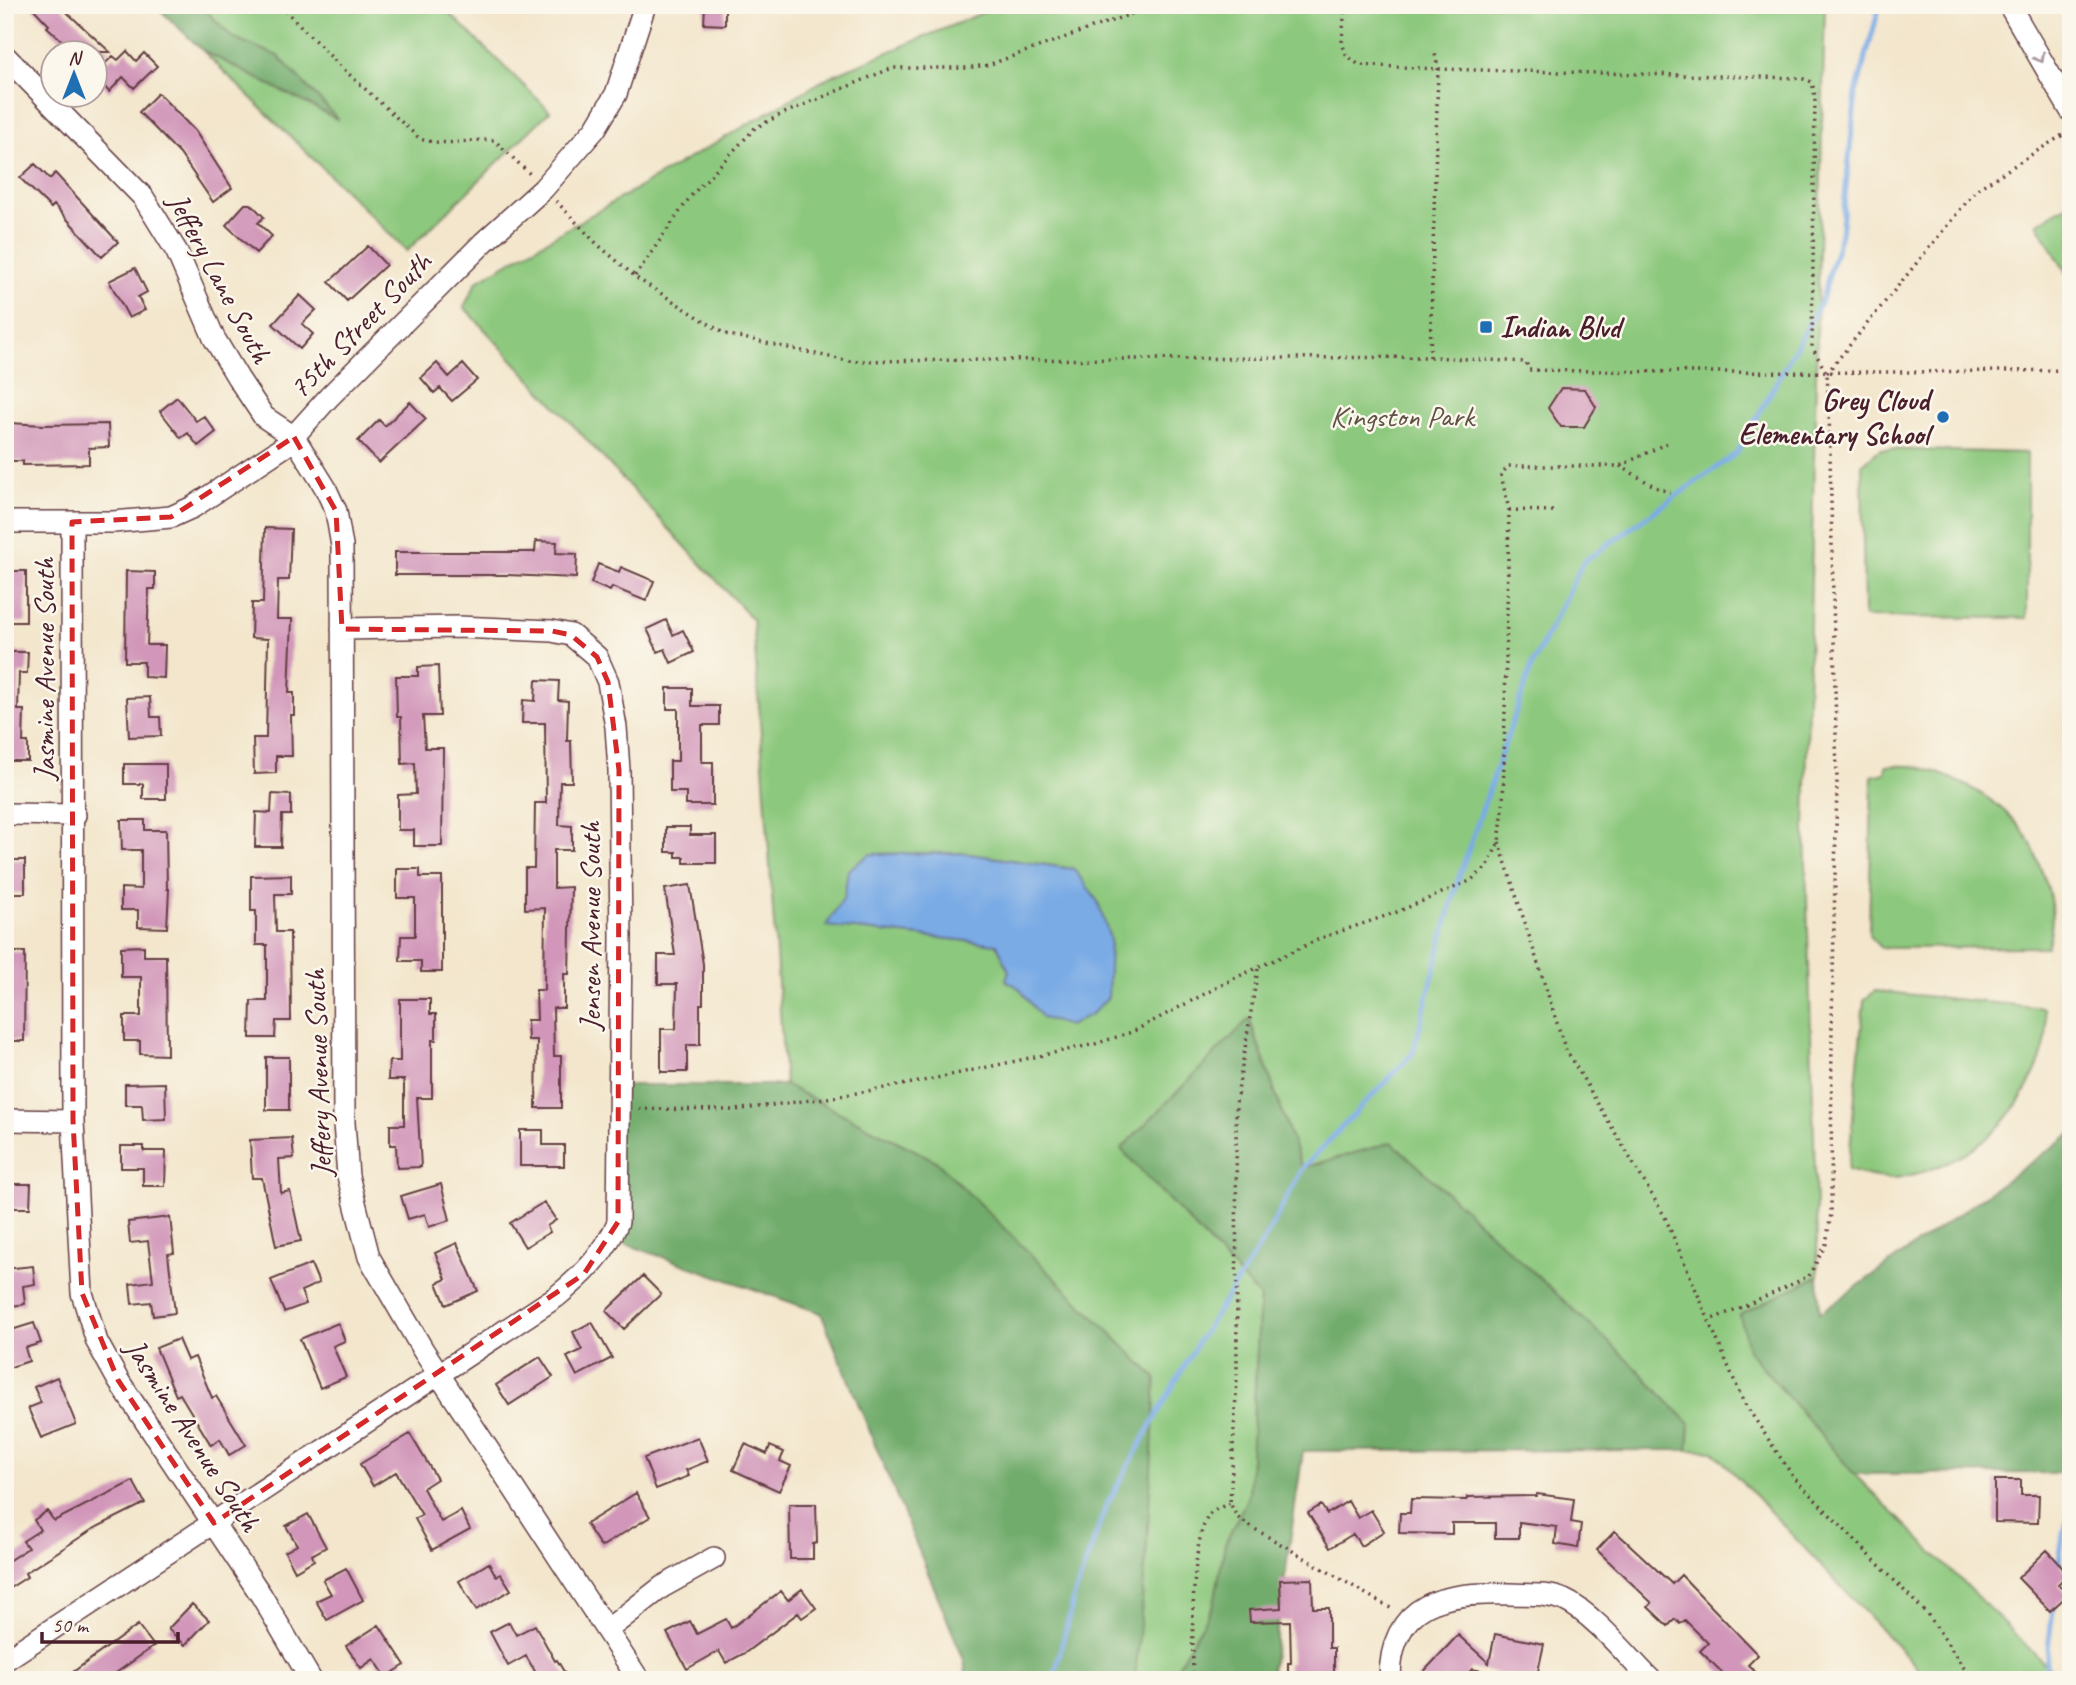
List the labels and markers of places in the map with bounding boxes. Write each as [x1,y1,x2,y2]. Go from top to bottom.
place label: Indian Blvd [1500,308,1625,346]
marker: Indian Blvd [1478,319,1494,335]
place label: Grey Cloud Elementary School [1739,381,1935,453]
marker: Grey Cloud Elementary School [1935,409,1951,425]

